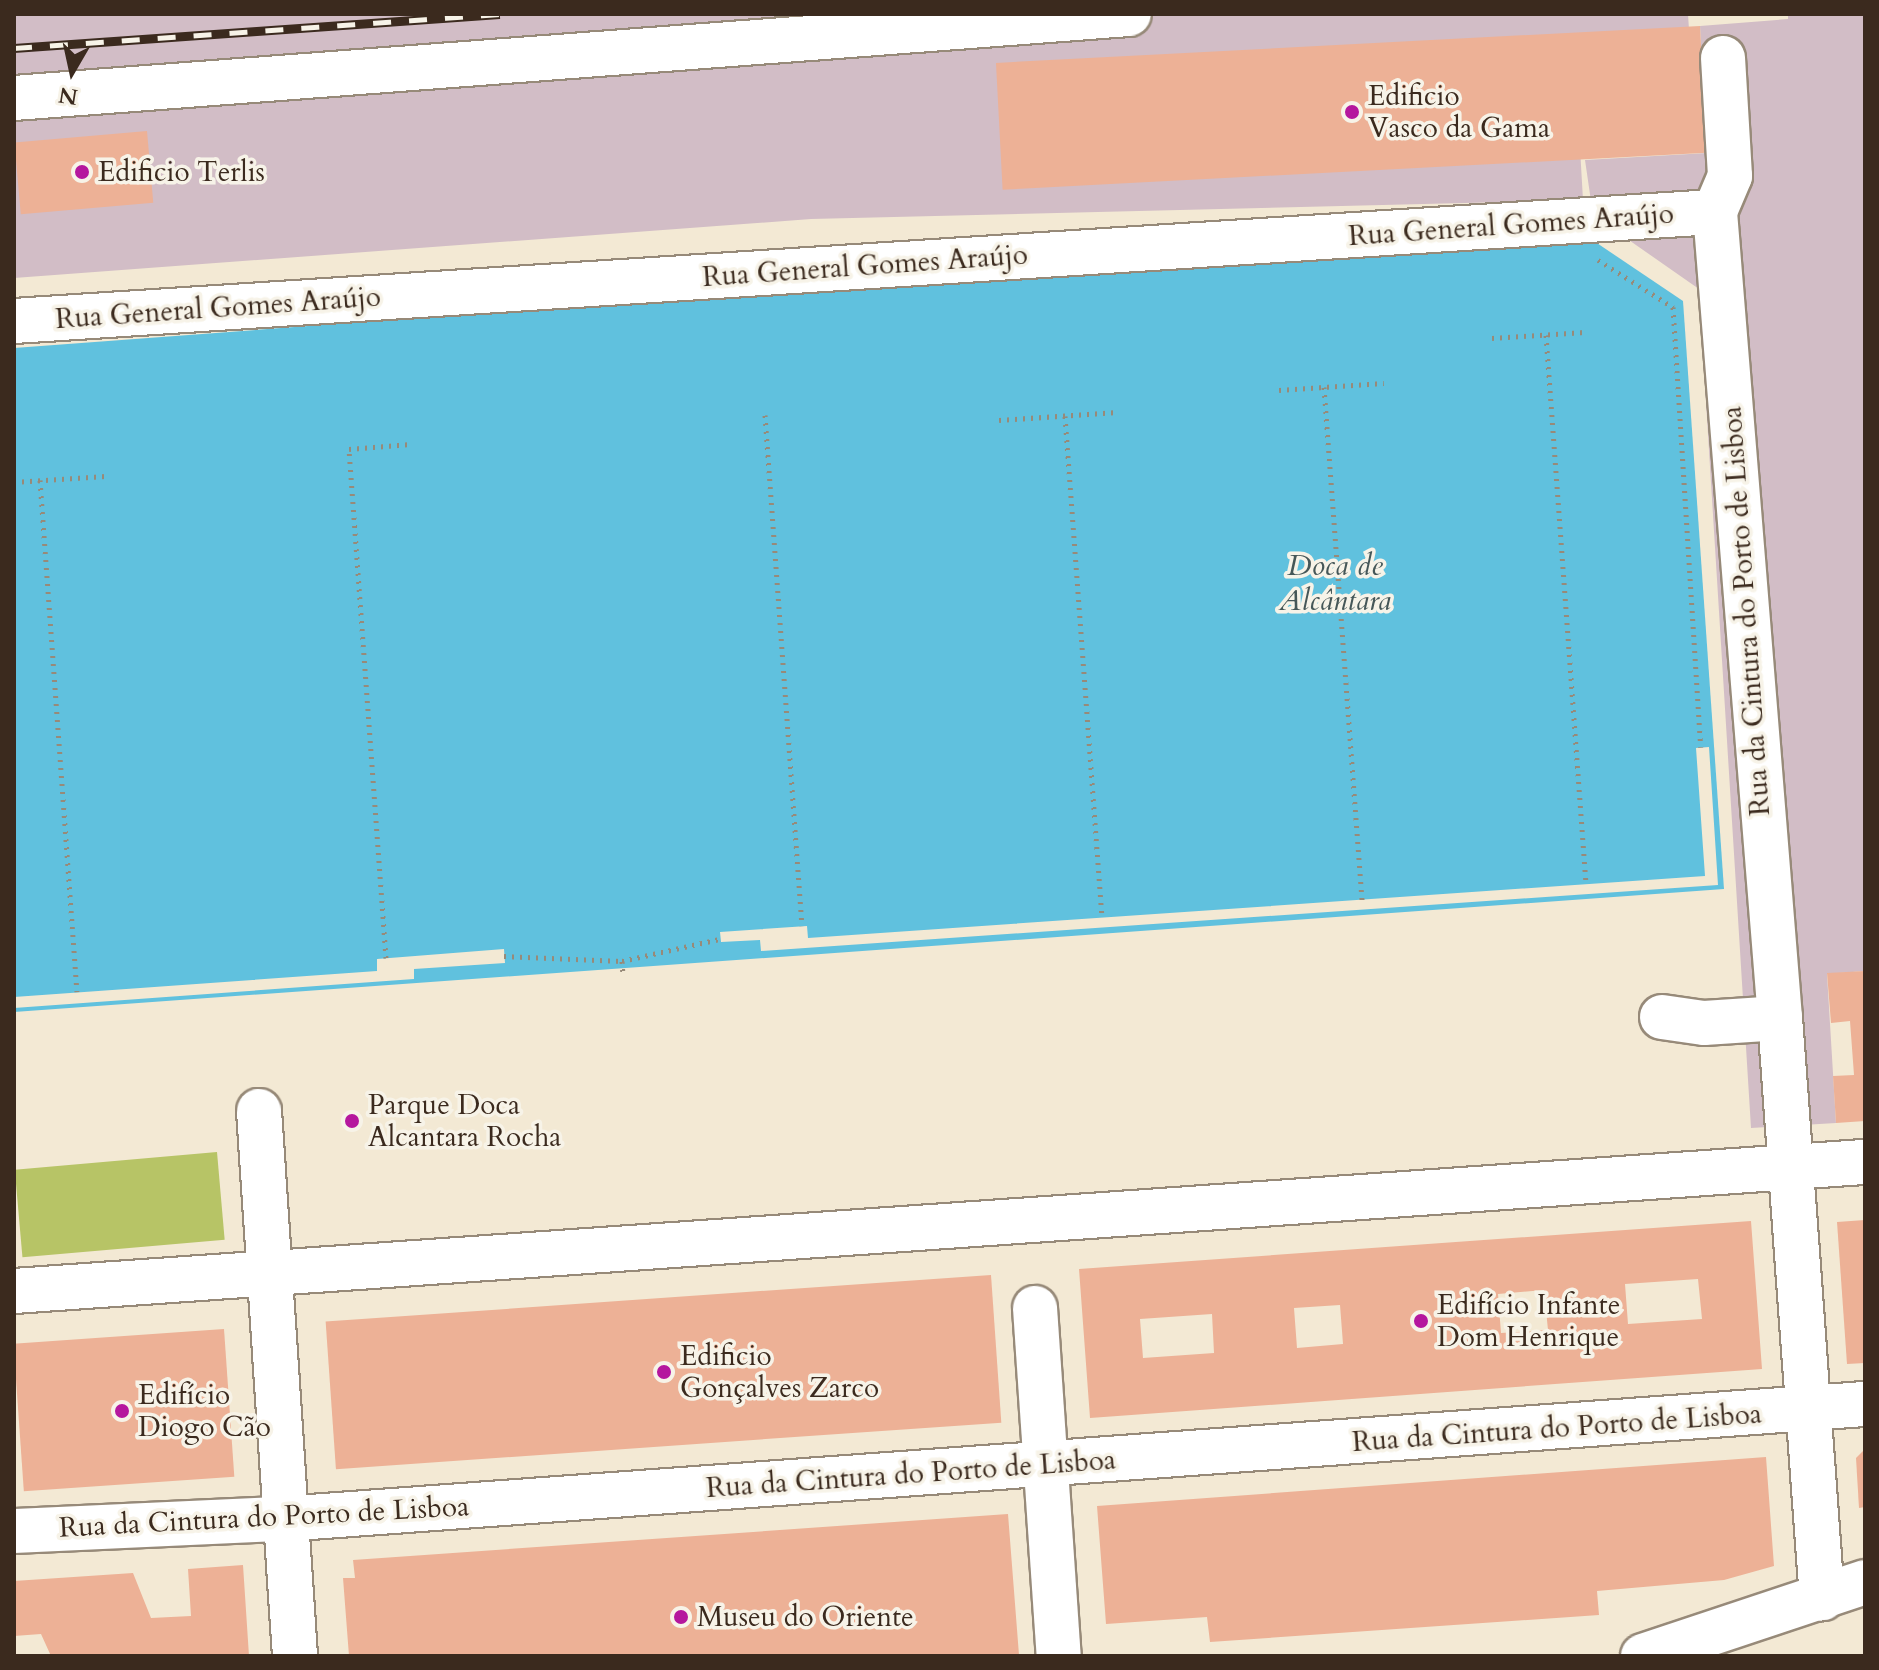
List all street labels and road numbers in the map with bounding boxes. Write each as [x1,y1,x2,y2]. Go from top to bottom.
street label: Rua General Gomes Araújo [1347,197,1675,253]
street label: Rua General Gomes Araújo [701,238,1029,294]
street label: Rua General Gomes Araújo [54,280,382,336]
street label: Rua da Cintura do Porto de Lisboa [1715,405,1777,817]
street label: Rua da Cintura do Porto de Lisboa [1351,1397,1763,1459]
street label: Rua da Cintura do Porto de Lisboa [705,1443,1117,1505]
street label: Rua da Cintura do Porto de Lisboa [58,1489,470,1545]

